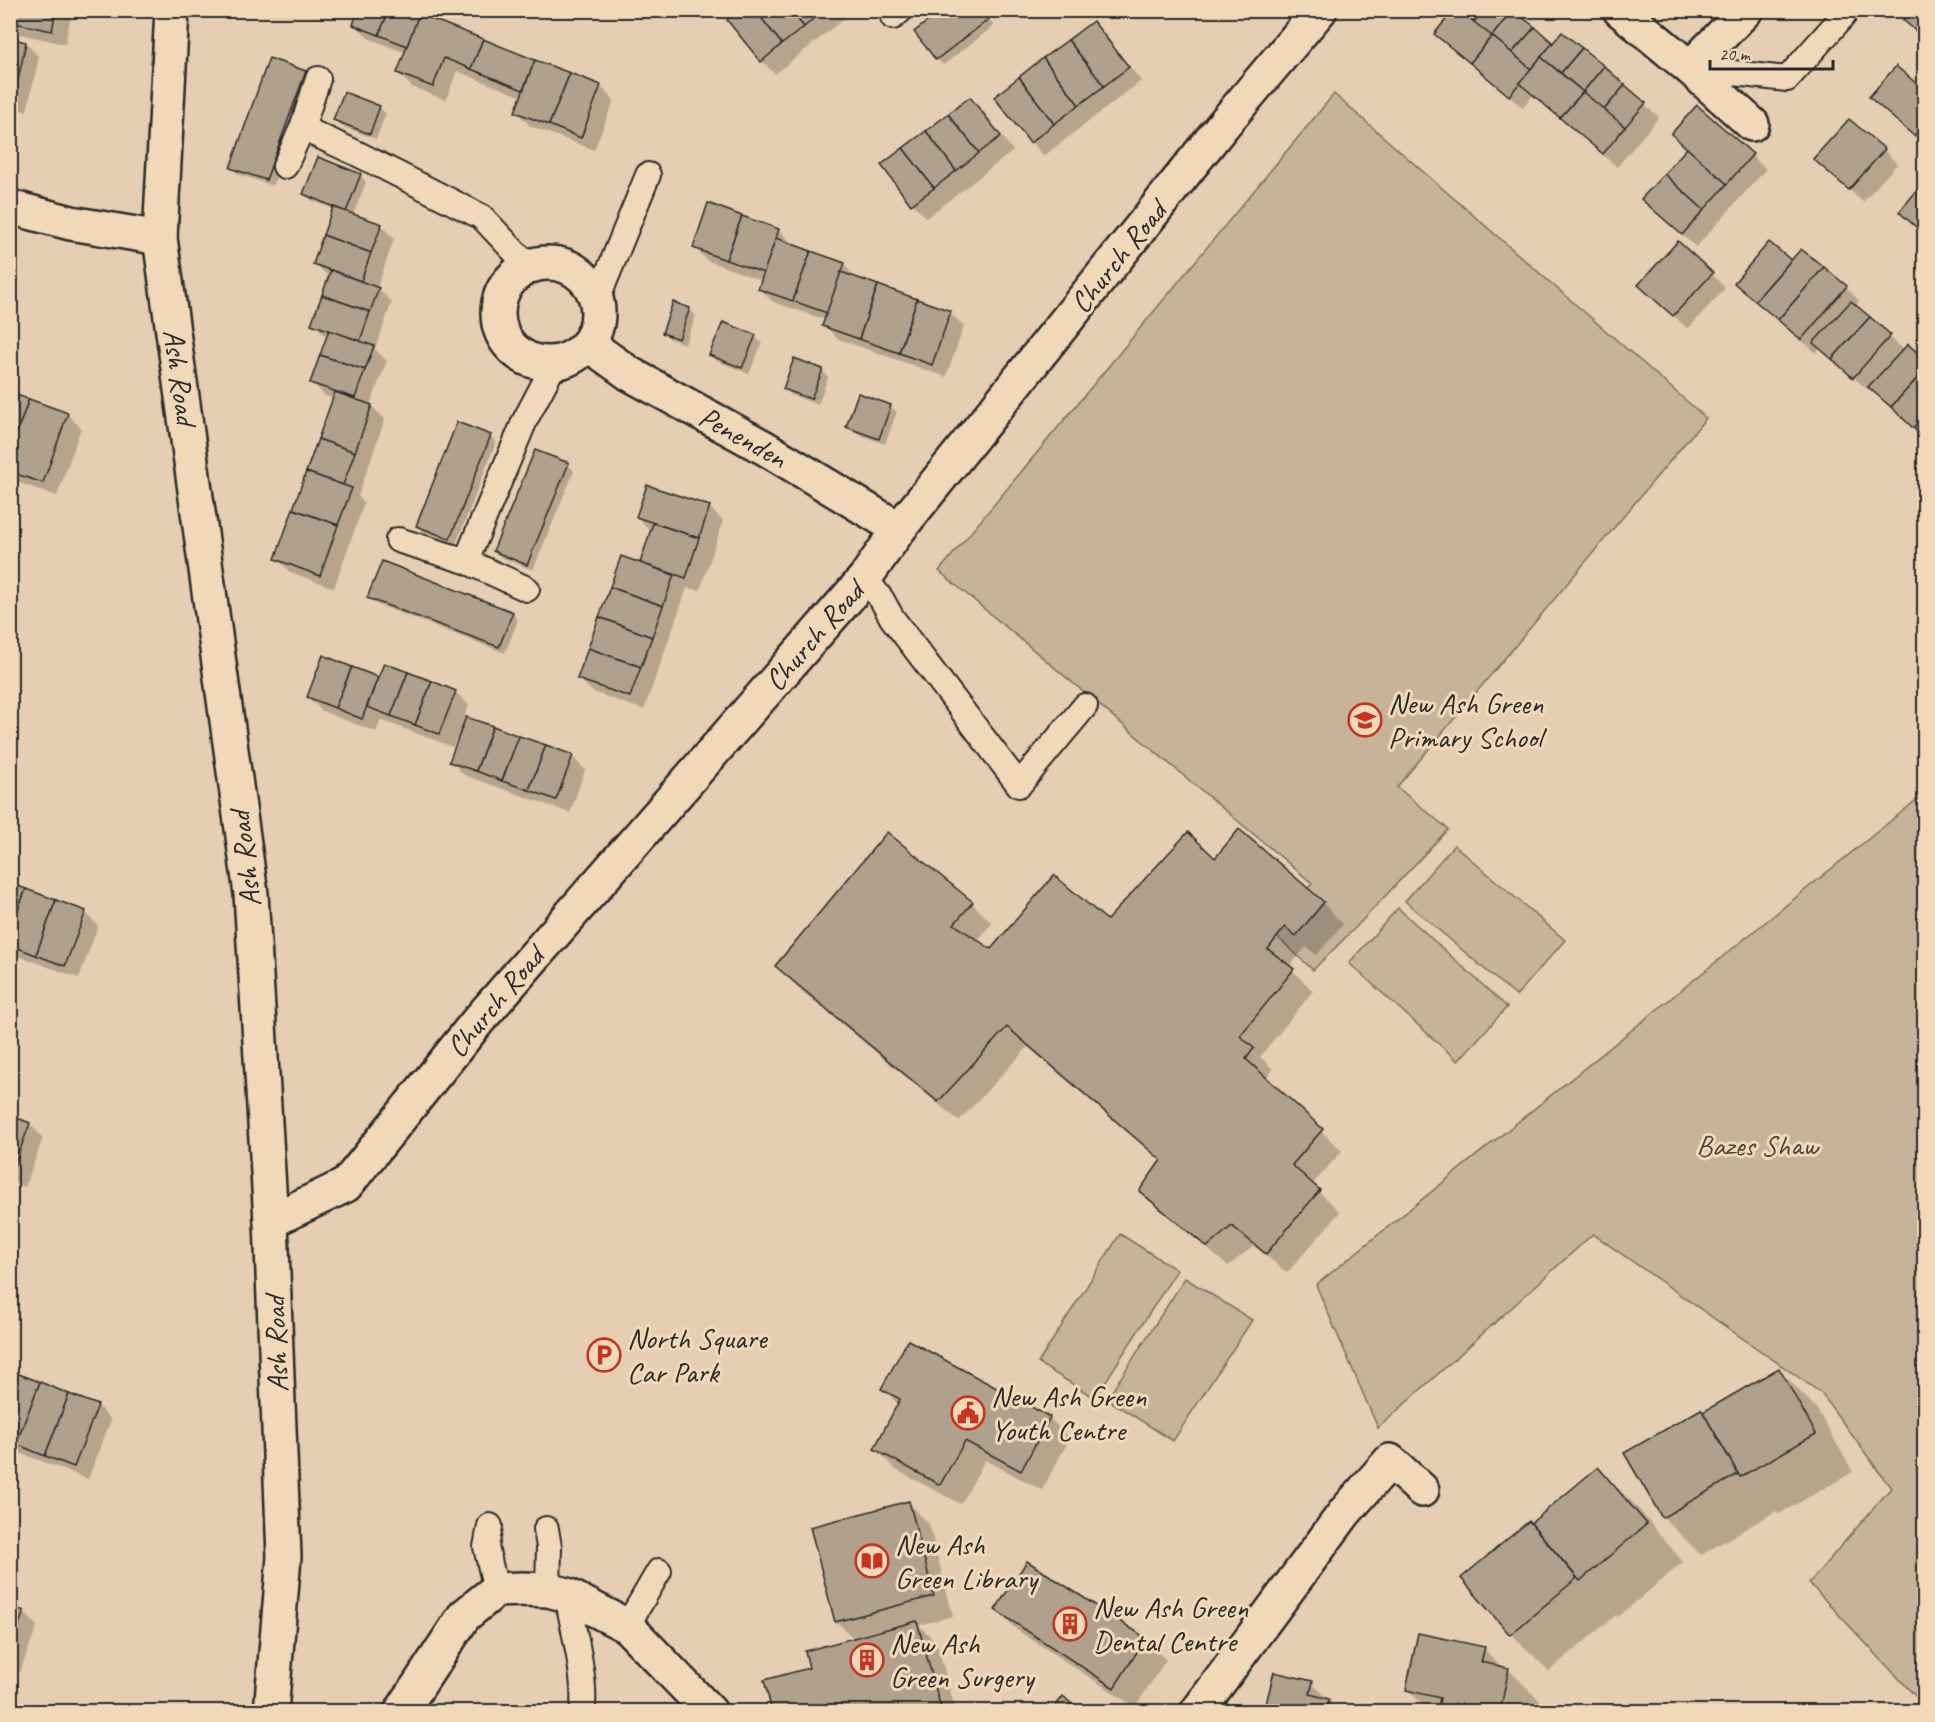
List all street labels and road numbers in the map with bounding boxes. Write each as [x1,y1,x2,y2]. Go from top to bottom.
street label: Church Road [1061,190,1177,321]
street label: Ash Road [154,327,206,431]
street label: Penenden [692,397,795,477]
street label: Church Road [756,570,875,699]
street label: Ash Road [220,805,270,909]
street label: Church Road [438,936,555,1065]
street label: Ash Road [255,1291,297,1393]

